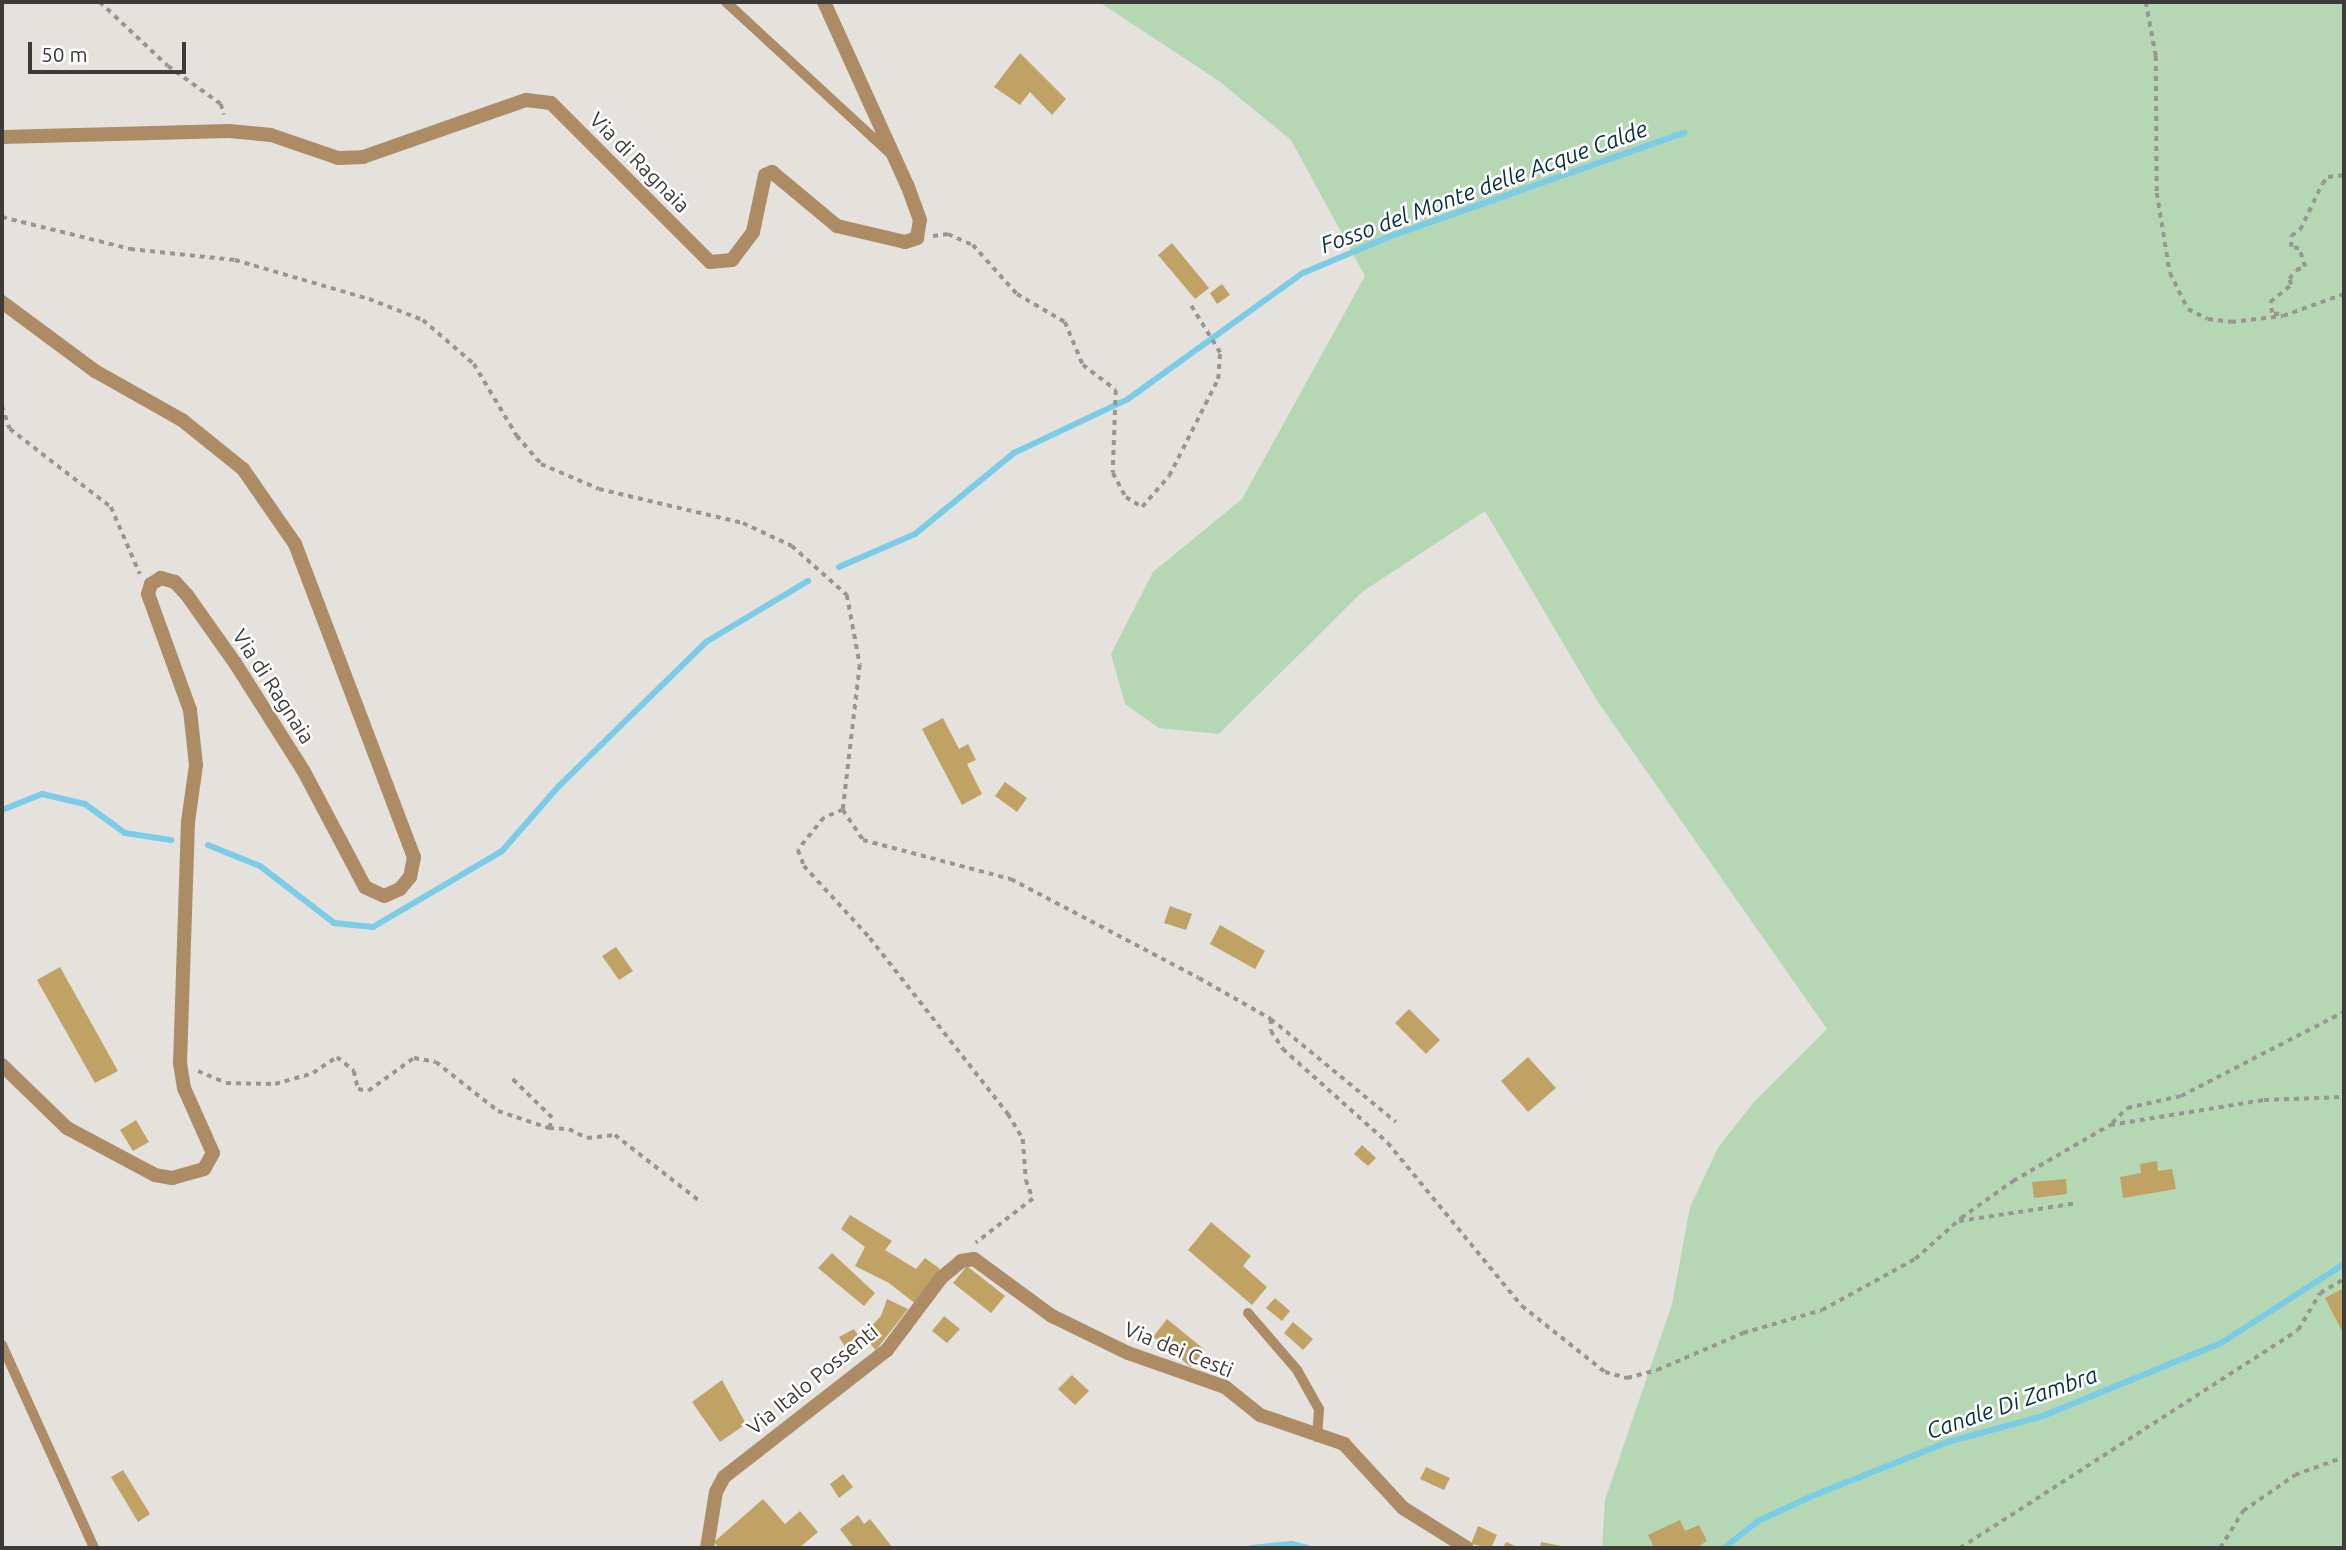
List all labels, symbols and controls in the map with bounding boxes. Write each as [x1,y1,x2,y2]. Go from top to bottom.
scale bar [32,28,189,72]
text: 50 m [41,42,88,66]
street label: Via di Ragnaia [585,107,695,217]
water label: Fosso del Monte delle Acque Calde [1317,115,1651,259]
street label: Via di Ragnaia [228,624,320,748]
street label: Via dei Cesti [1121,1316,1237,1382]
street label: Via Italo Possenti [741,1318,883,1440]
water label: Canale Di Zambra [1923,1361,2101,1445]

